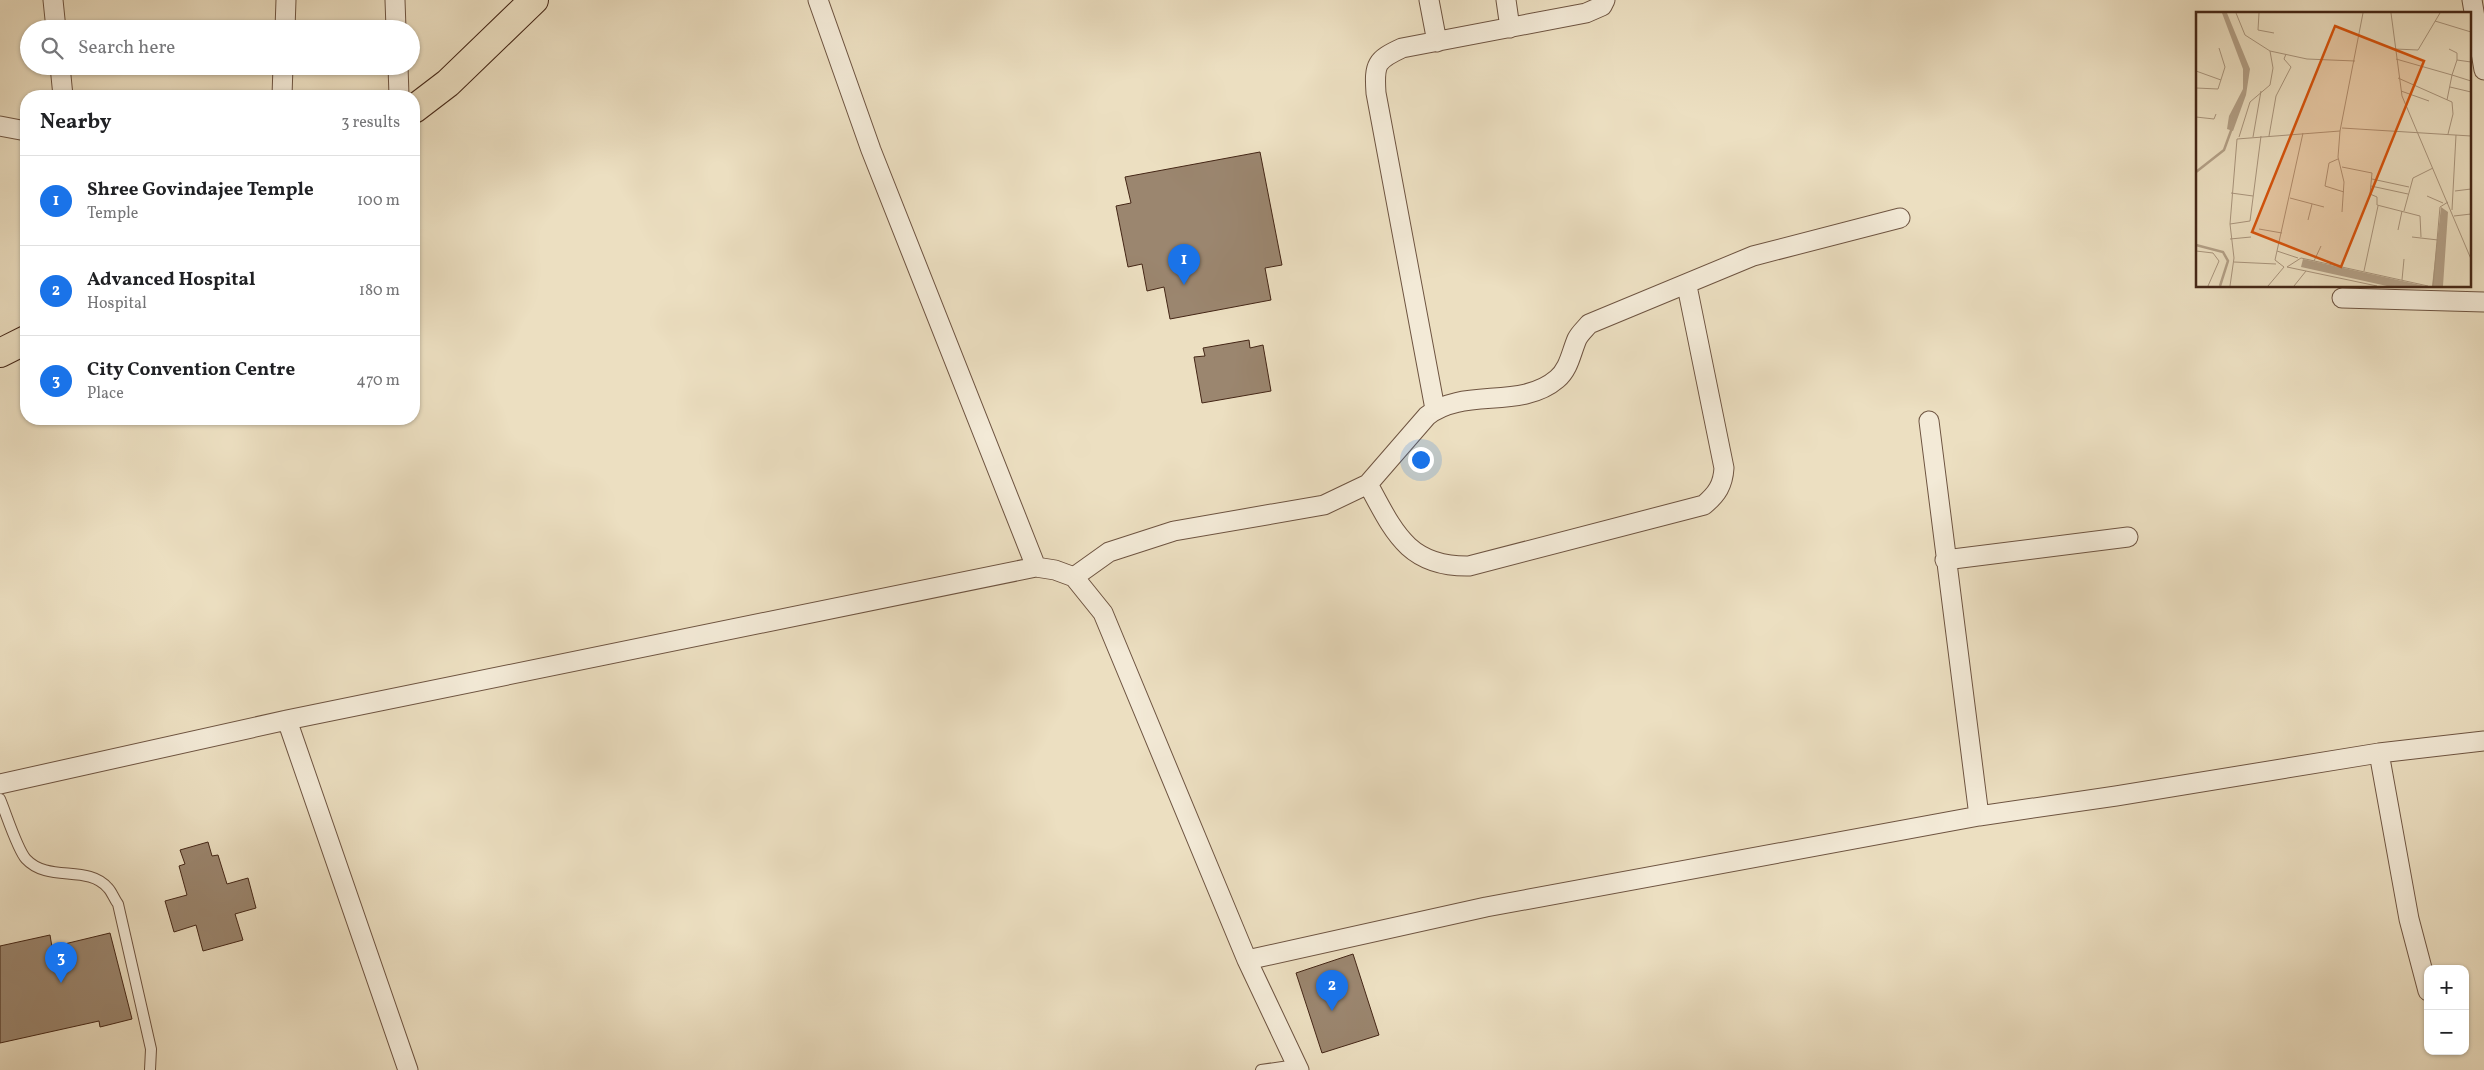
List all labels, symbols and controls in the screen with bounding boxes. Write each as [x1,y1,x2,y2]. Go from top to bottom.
inset map [2196,12,2472,288]
search box [20,20,420,75]
icon: search [38,34,66,62]
text: Search here [78,35,175,61]
text: Nearby [40,108,111,137]
text: 3 results [341,112,400,134]
text: Shree Govindajee Temple [87,177,314,203]
text: 1 [53,190,59,212]
text: 100 m [357,190,400,212]
text: Temple [87,203,138,225]
pin: 1 [1168,244,1200,285]
text: Advanced Hospital [87,267,255,293]
text: 2 [52,280,60,302]
text: 180 m [359,280,400,302]
text: Hospital [87,293,147,315]
text: City Convention Centre [87,357,295,383]
text: 3 [52,370,60,392]
text: 470 m [356,370,400,392]
text: Place [87,383,124,405]
your location [1408,447,1434,473]
pin: 3 [45,942,77,983]
map controls [2424,965,2469,1055]
button: + [2424,965,2469,1010]
pin: 2 [1316,970,1348,1011]
button: − [2424,1010,2469,1055]

